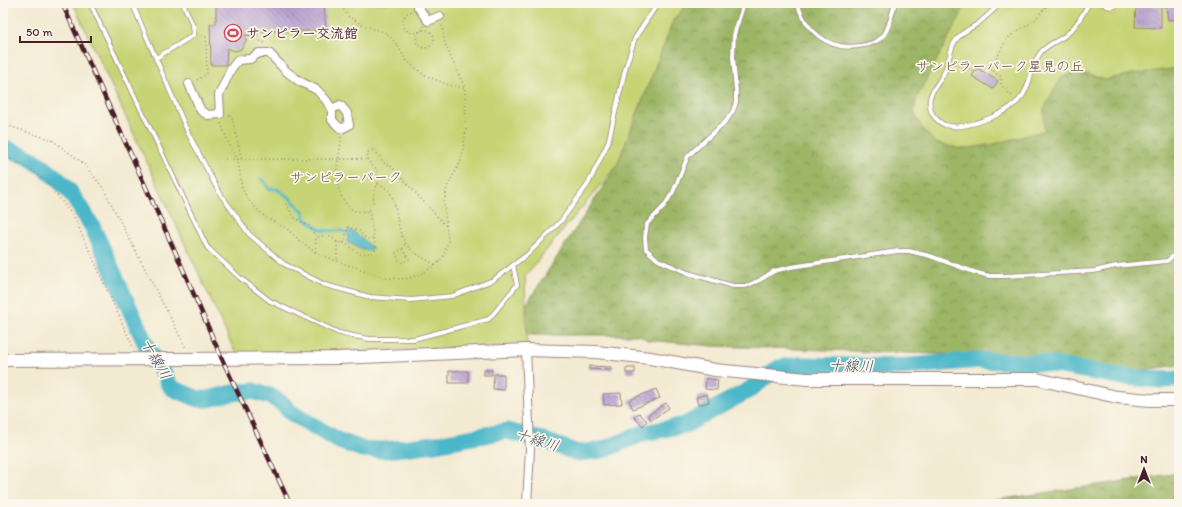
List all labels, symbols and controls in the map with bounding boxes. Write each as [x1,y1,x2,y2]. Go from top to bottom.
scale bar [20,18,91,44]
sports icon: サンピラー交流館 [223,23,243,43]
text: 50 m [26,25,52,39]
place label: サンピラー交流館 [246,25,358,42]
park label: サンピラーパーク星見の丘 [916,58,1084,75]
park label: サンピラーパーク [290,169,402,186]
water label: 十線川 [137,335,175,383]
water label: 十線川 [828,357,874,375]
water label: 十線川 [513,425,561,455]
north arrow [1124,449,1164,489]
text: N [1140,453,1148,466]

